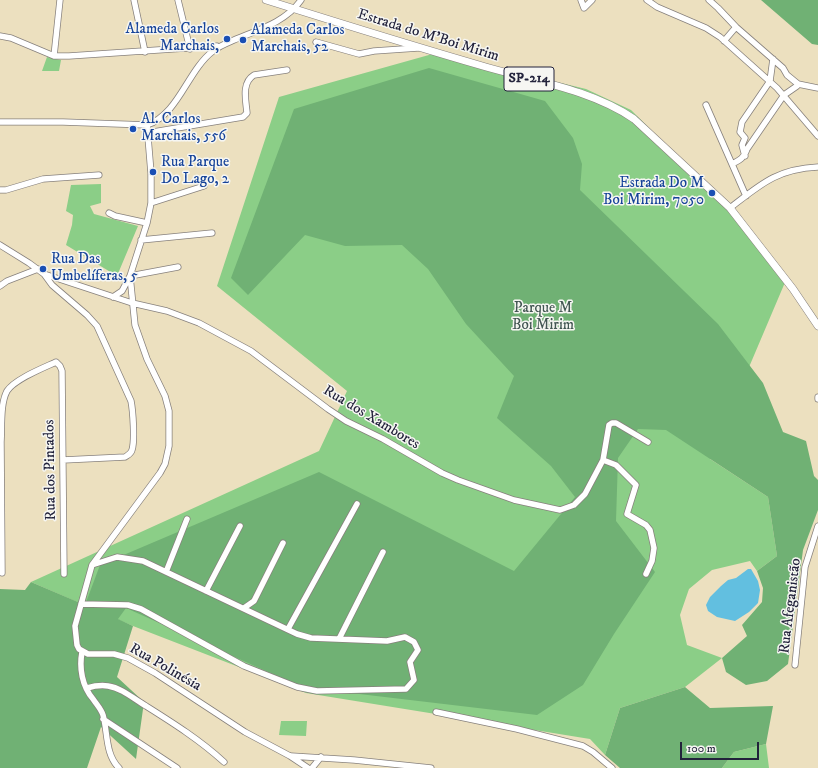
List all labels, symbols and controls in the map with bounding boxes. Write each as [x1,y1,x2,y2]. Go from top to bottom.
street label: Estrada do M'Boi Mirim [355,6,501,66]
place label: Alameda Carlos Marchais, [125,21,219,56]
place label: Alameda Carlos Marchais, 52 [251,22,345,57]
marker: Alameda Carlos Marchais, [222,34,232,44]
marker: Alameda Carlos Marchais, 52 [238,35,248,45]
road number: SP-214 [504,67,554,91]
place label: Al. Carlos Marchais, 556 [141,111,226,146]
marker: Al. Carlos Marchais, 556 [128,124,138,134]
place label: Rua Parque Do Lago, 2 [161,154,229,189]
marker: Rua Parque Do Lago, 2 [148,167,158,177]
place label: Estrada Do M Boi Mirim, 7050 [603,175,704,210]
marker: Estrada Do M Boi Mirim, 7050 [707,188,717,198]
place label: Rua Das Umbelíferas, 5 [51,251,138,286]
marker: Rua Das Umbelíferas, 5 [38,264,48,274]
park label: Parque M Boi Mirim [512,300,574,335]
street label: Rua dos Xambores [319,382,423,454]
street label: Rua dos Pintados [41,419,61,521]
street label: Rua Afeganistão [776,557,806,655]
street label: Rua Polinésia [126,640,204,696]
scale bar [682,734,761,760]
text: 100 m [687,741,716,756]

